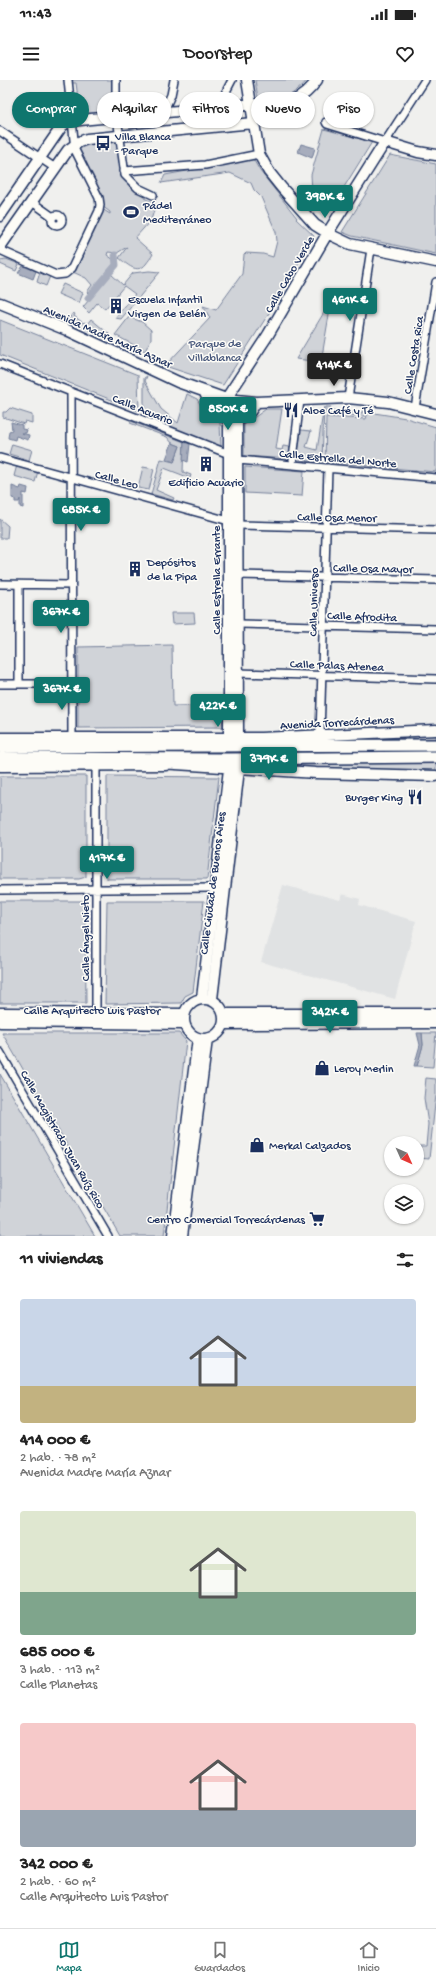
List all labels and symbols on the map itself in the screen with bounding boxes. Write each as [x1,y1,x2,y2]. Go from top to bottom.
place label: Villa Blanca - Parque [114,131,171,159]
bus stop icon: Villa Blanca - Parque [94,134,112,152]
pin: 398K € [292,185,358,219]
place label: Pádel Mediterráneo [142,200,212,228]
sports icon: Pádel Mediterráneo [122,203,140,221]
street label: Calle Cabo Verde [263,233,319,316]
pin: 461K € [317,288,383,322]
place label: Escuela Infantil Virgen de Belén [127,294,206,322]
building icon: Escuela Infantil Virgen de Belén [107,297,125,315]
street label: Avenida Madre María Aznar [41,303,175,373]
street label: Calle Costa Rica [402,315,428,395]
park label: Parque de Villablanca [187,338,242,366]
pin: 414K € [301,353,367,387]
street label: Calle Acuario [110,392,175,429]
pin: 850K € [195,397,261,431]
restaurant icon: Aloe Café y Té [282,401,300,419]
place label: Aloe Café y Té [303,405,374,419]
street label: Calle Estrella del Norte [279,448,398,472]
building icon: Edificio Acuario [197,455,215,473]
street label: Calle Leo [93,468,140,493]
place label: Edificio Acuario [168,477,244,491]
pin: 685K € [48,498,114,532]
street label: Calle Osa Menor [297,511,378,527]
street label: Calle Estrella Errante [211,525,225,634]
place label: Depósitos de la Pipa [146,557,197,585]
building icon: Depósitos de la Pipa [126,560,144,578]
street label: Calle Osa Mayor [333,562,415,578]
street label: Calle Universo [307,567,323,637]
pin: 367K € [28,600,94,634]
street label: Calle Afrodita [327,610,397,626]
street label: Calle Palas Atenea [290,658,385,676]
pin: 367K € [29,677,95,711]
pin: 422K € [185,694,251,728]
street label: Avenida Torrecárdenas [280,714,395,734]
pin: 379K € [236,747,302,781]
restaurant icon: Burger King [406,788,424,806]
place label: Burger King [344,792,403,806]
street label: Calle Ciudad de Buenos Aires [198,811,230,955]
pin: 417K € [74,846,140,880]
street label: Calle Ángel Nieto [80,895,94,981]
pin: 342K € [297,1000,363,1034]
street label: Calle Arquitecto Luis Pastor [24,1005,162,1019]
shop icon: Leroy Merlin [313,1059,331,1077]
place label: Leroy Merlin [334,1063,394,1077]
street label: Calle Magistrado Juan Ruíz Rico [16,1068,107,1212]
shop icon: Merkal Calzados [248,1136,266,1154]
north arrow [384,1136,424,1176]
place label: Merkal Calzados [269,1140,351,1154]
supermarket icon: Centro Comercial Torrecárdenas [308,1210,326,1228]
place label: Centro Comercial Torrecárdenas [147,1214,306,1228]

